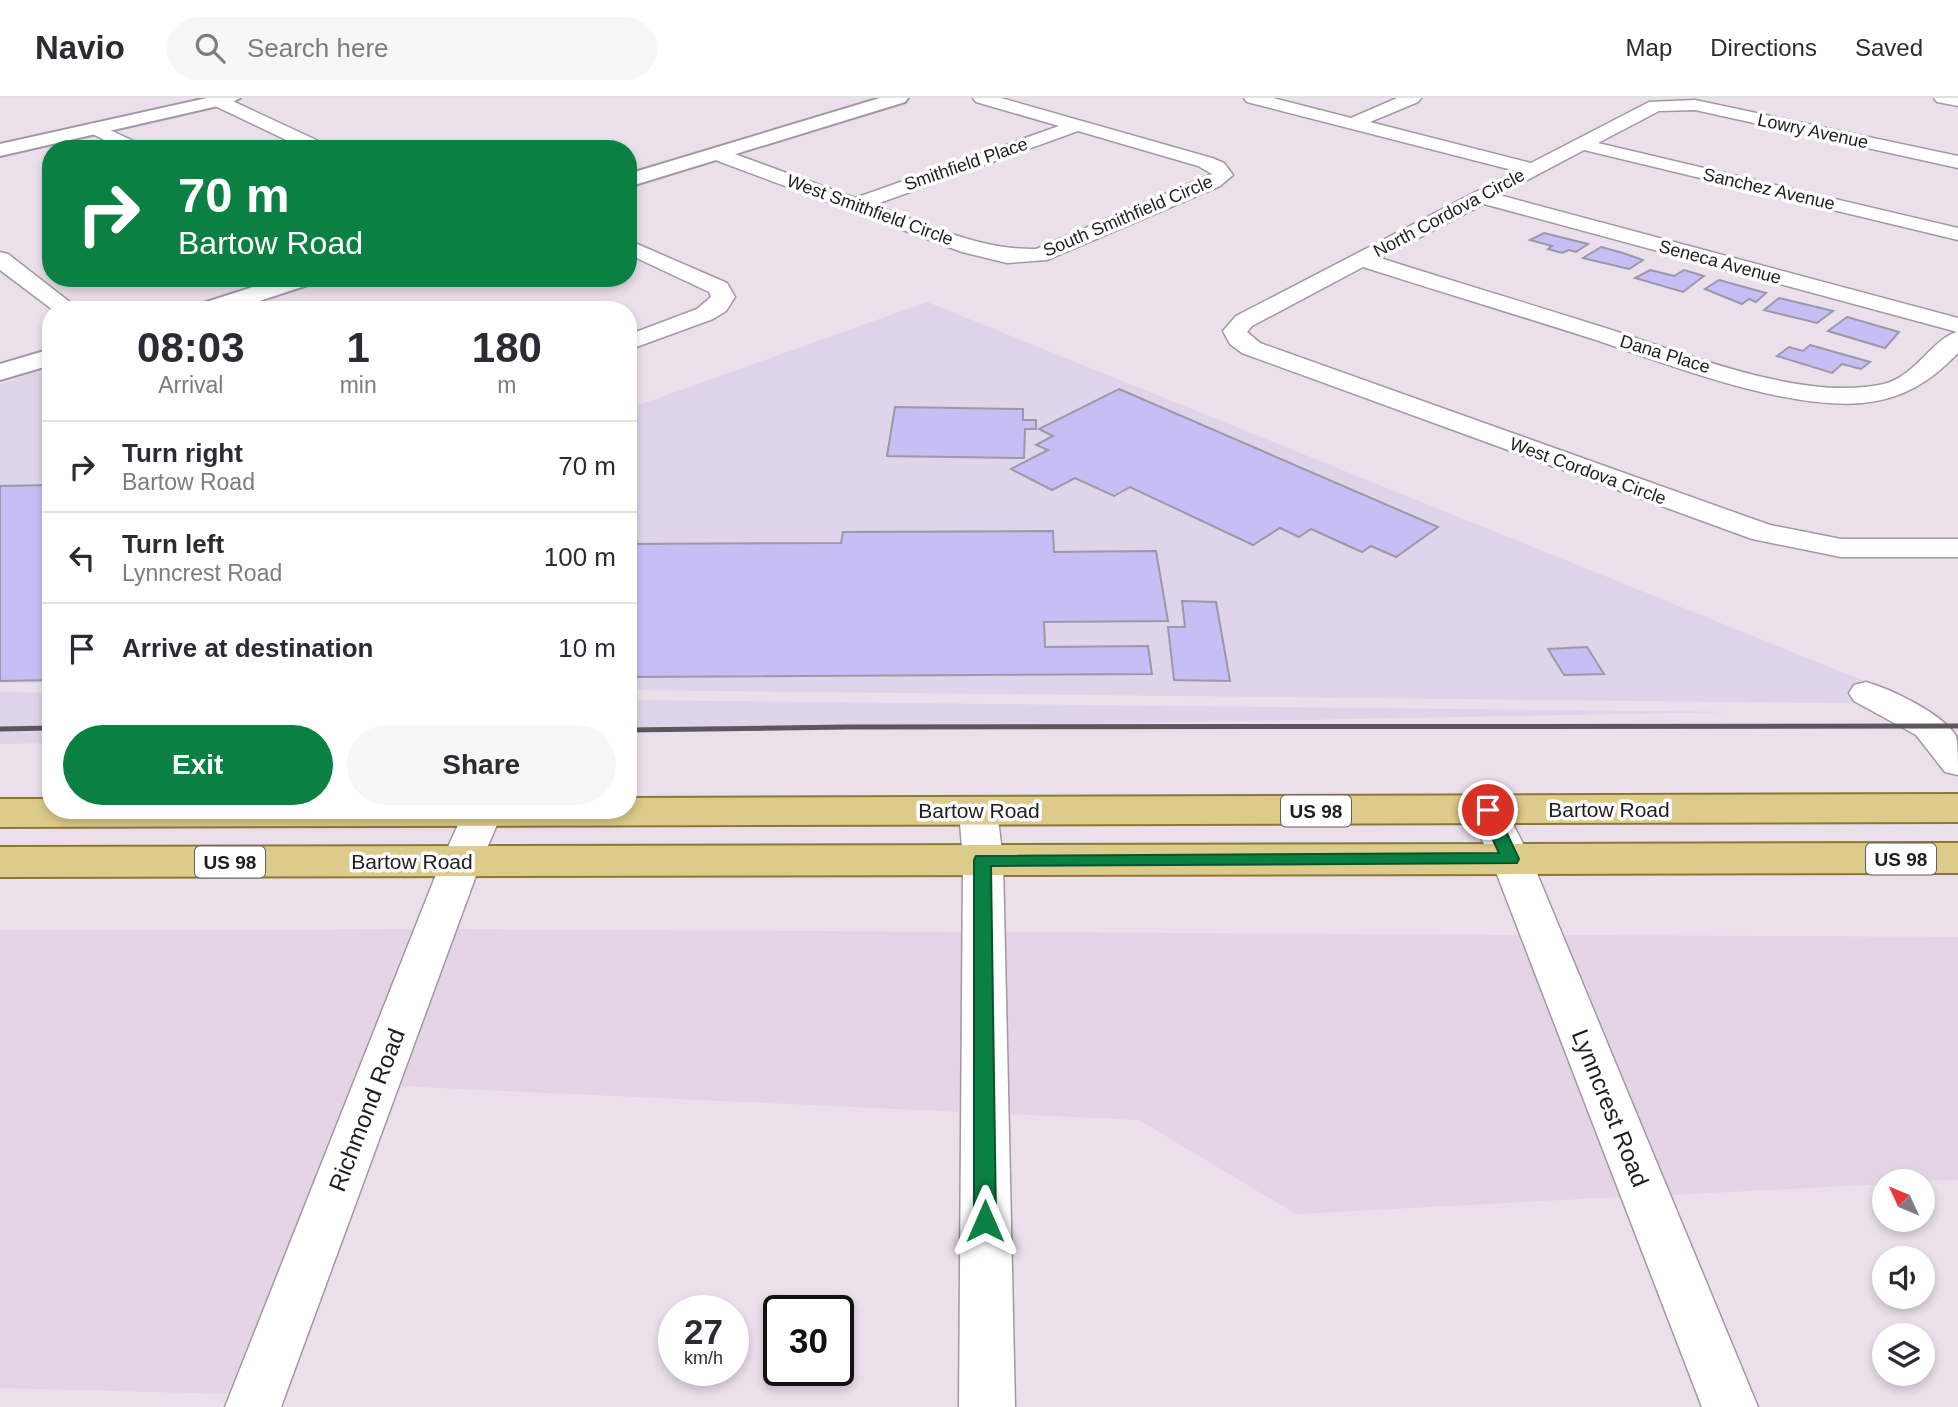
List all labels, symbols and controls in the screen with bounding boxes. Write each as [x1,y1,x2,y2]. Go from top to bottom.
search box [167,17,657,80]
text: Navio [35,29,125,66]
icon: search [191,29,229,67]
text: Search here [247,33,389,63]
text: Map [1626,34,1672,61]
text: Directions [1710,34,1817,61]
text: Saved [1855,34,1923,61]
street label: Lowry Avenue [1756,109,1870,153]
street label: Smithfield Place [902,134,1030,194]
street label: Sanchez Avenue [1701,164,1837,214]
street label: North Cordova Circle [1370,165,1528,261]
icon: right [63,168,154,259]
text: 70 m [178,168,290,222]
street label: West Smithfield Circle [784,171,956,249]
street label: South Smithfield Circle [1040,171,1216,261]
text: Bartow Road [178,225,363,261]
street label: Seneca Avenue [1657,236,1783,288]
text: 08:03 [137,324,245,371]
text: 1 [346,324,370,371]
text: 180 [472,324,542,371]
street label: Dana Place [1618,331,1712,377]
text: Arrival [158,372,223,398]
text: min [340,372,377,398]
text: m [497,372,516,398]
street label: West Cordova Circle [1507,433,1669,509]
text: Turn right [122,438,243,468]
icon: right [63,448,101,486]
text: 70 m [558,451,616,481]
text: Bartow Road [122,469,255,495]
text: Turn left [122,529,224,559]
icon: left [63,539,101,577]
text: 100 m [544,542,616,572]
text: Lynncrest Road [122,560,282,586]
icon: arrive [63,630,101,668]
text: Arrive at destination [122,633,373,663]
text: 10 m [558,633,616,663]
button: Exit [63,725,333,805]
button: Share [347,725,616,805]
pin [1458,780,1518,840]
icon: arrive [1469,791,1507,829]
road number: US 98 [1281,796,1351,826]
street label: Bartow Road [1548,798,1670,821]
street label: Bartow Road [918,799,1040,822]
road number: US 98 [1866,844,1936,874]
road number: US 98 [195,846,265,877]
street label: Bartow Road [351,850,473,873]
street label: Richmond Road [323,1025,410,1195]
street label: Lynncrest Road [1567,1025,1654,1190]
north arrow [1872,1169,1936,1232]
map controls [1872,1169,1935,1386]
position arrow [948,1184,1022,1258]
button: sound [1872,1246,1935,1309]
speed limit sign: 30 [763,1295,854,1386]
text: 27 [684,1312,723,1351]
button: layers [1872,1323,1935,1386]
text: km/h [684,1348,723,1368]

